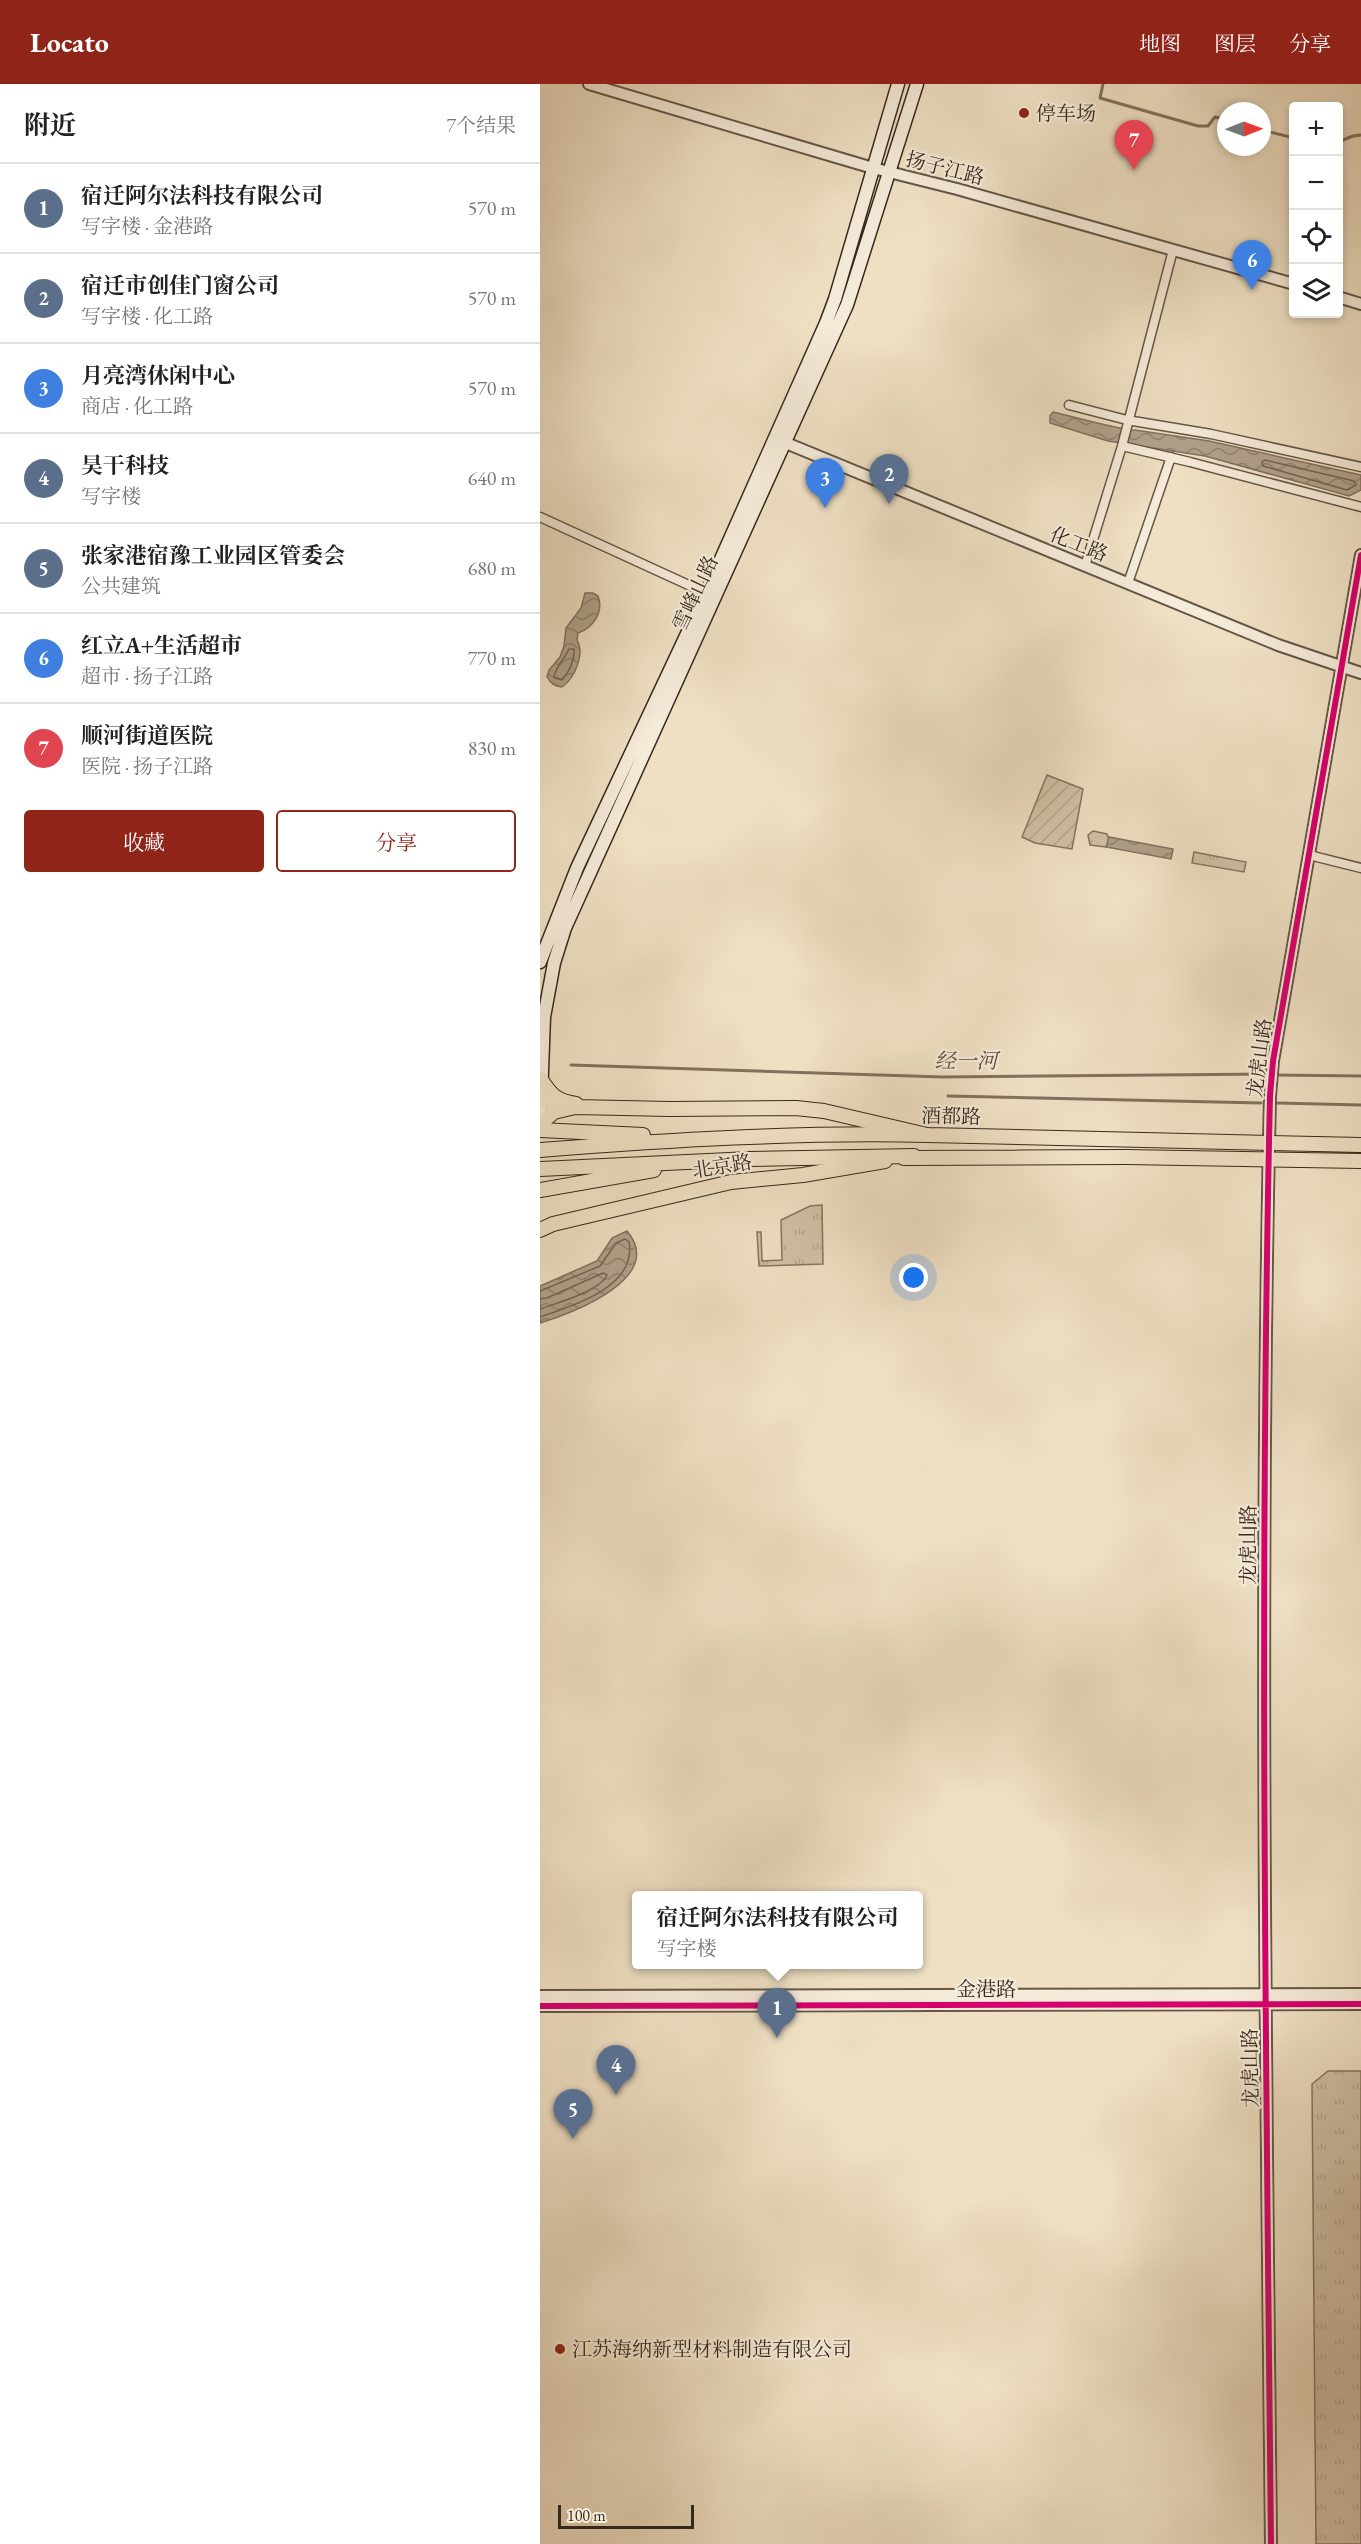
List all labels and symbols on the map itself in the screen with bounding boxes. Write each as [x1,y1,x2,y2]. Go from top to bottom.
place label: 停车场 [1036,100,1096,126]
north arrow [1217,102,1271,156]
marker: 停车场 [1017,106,1031,120]
pin: 7 [1114,120,1154,170]
street label: 扬子江路 [903,146,987,190]
pin: 6 [1232,240,1272,290]
pin: 2 [870,454,908,504]
pin: 3 [806,458,844,508]
street label: 化工路 [1046,521,1112,567]
street label: 雪峰山路 [666,551,724,635]
street label: 龙虎山路 [1241,1017,1277,1099]
water label: 经一河 [935,1047,1001,1074]
street label: 酒都路 [921,1102,981,1130]
street label: 北京路 [690,1148,754,1184]
your location [899,1263,928,1292]
street label: 龙虎山路 [1235,1505,1261,1585]
street label: 金港路 [956,1976,1016,2002]
pin: 1 [758,1988,796,2038]
street label: 龙虎山路 [1236,2028,1264,2108]
pin: 4 [596,2046,636,2095]
pin: 5 [554,2090,592,2139]
place label: 江苏海纳新型材料制造有限公司 [572,2336,852,2362]
marker: 江苏海纳新型材料制造有限公司 [553,2342,567,2356]
scale bar [558,2502,694,2530]

